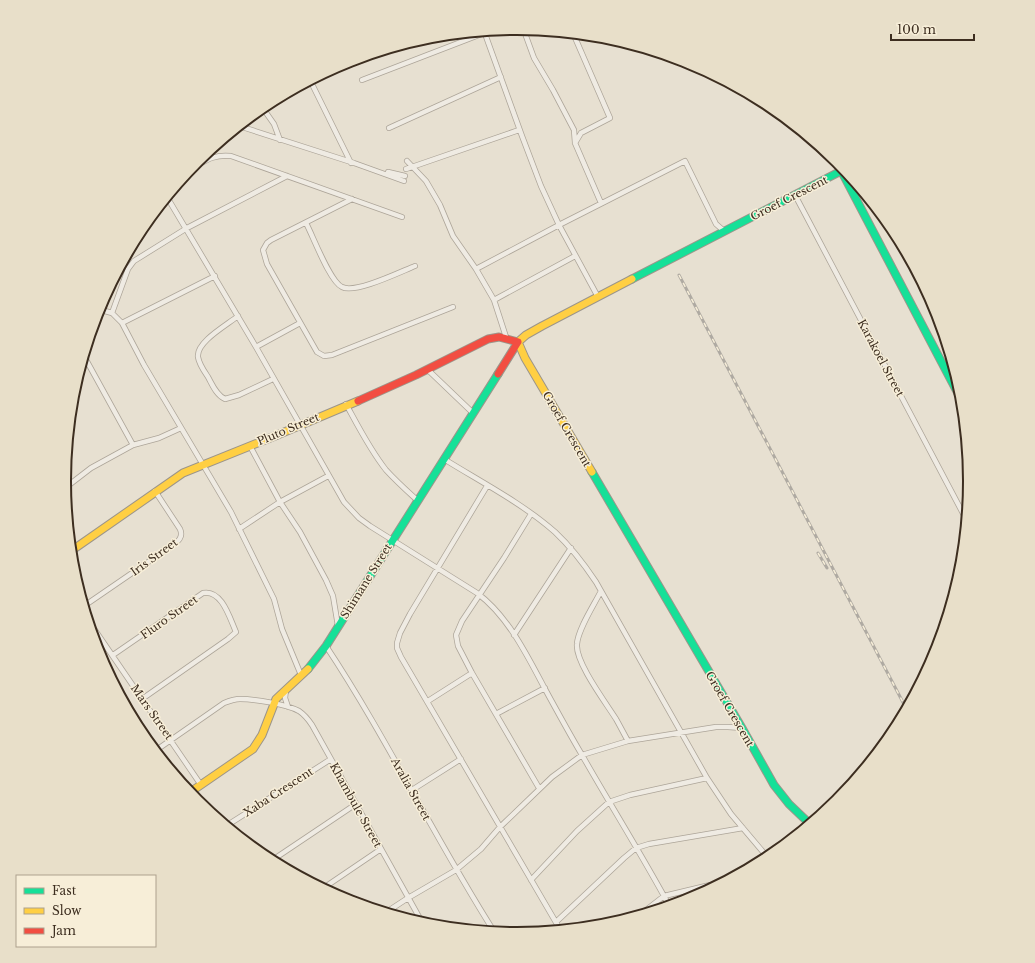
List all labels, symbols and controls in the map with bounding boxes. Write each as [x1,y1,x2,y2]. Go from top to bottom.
scale bar [891,16,974,42]
text: 100 m [897,22,936,37]
street label: Groef Crescent [748,172,831,224]
street label: Karakoel Street [855,317,908,400]
street label: Groef Crescent [540,389,595,470]
street label: Pluto Street [255,409,322,448]
street label: Iris Street [128,535,181,579]
street label: Shimane Street [337,540,395,621]
street label: Fluro Street [138,592,201,642]
street label: Groef Crescent [703,669,758,750]
street label: Mars Street [128,682,177,743]
street label: Aralia Street [388,754,434,823]
street label: Khambule Street [327,760,385,851]
street label: Xaba Crescent [240,764,316,820]
legend [16,875,156,947]
text: Fast [52,883,77,898]
text: Slow [52,903,82,918]
text: Jam [50,923,76,938]

